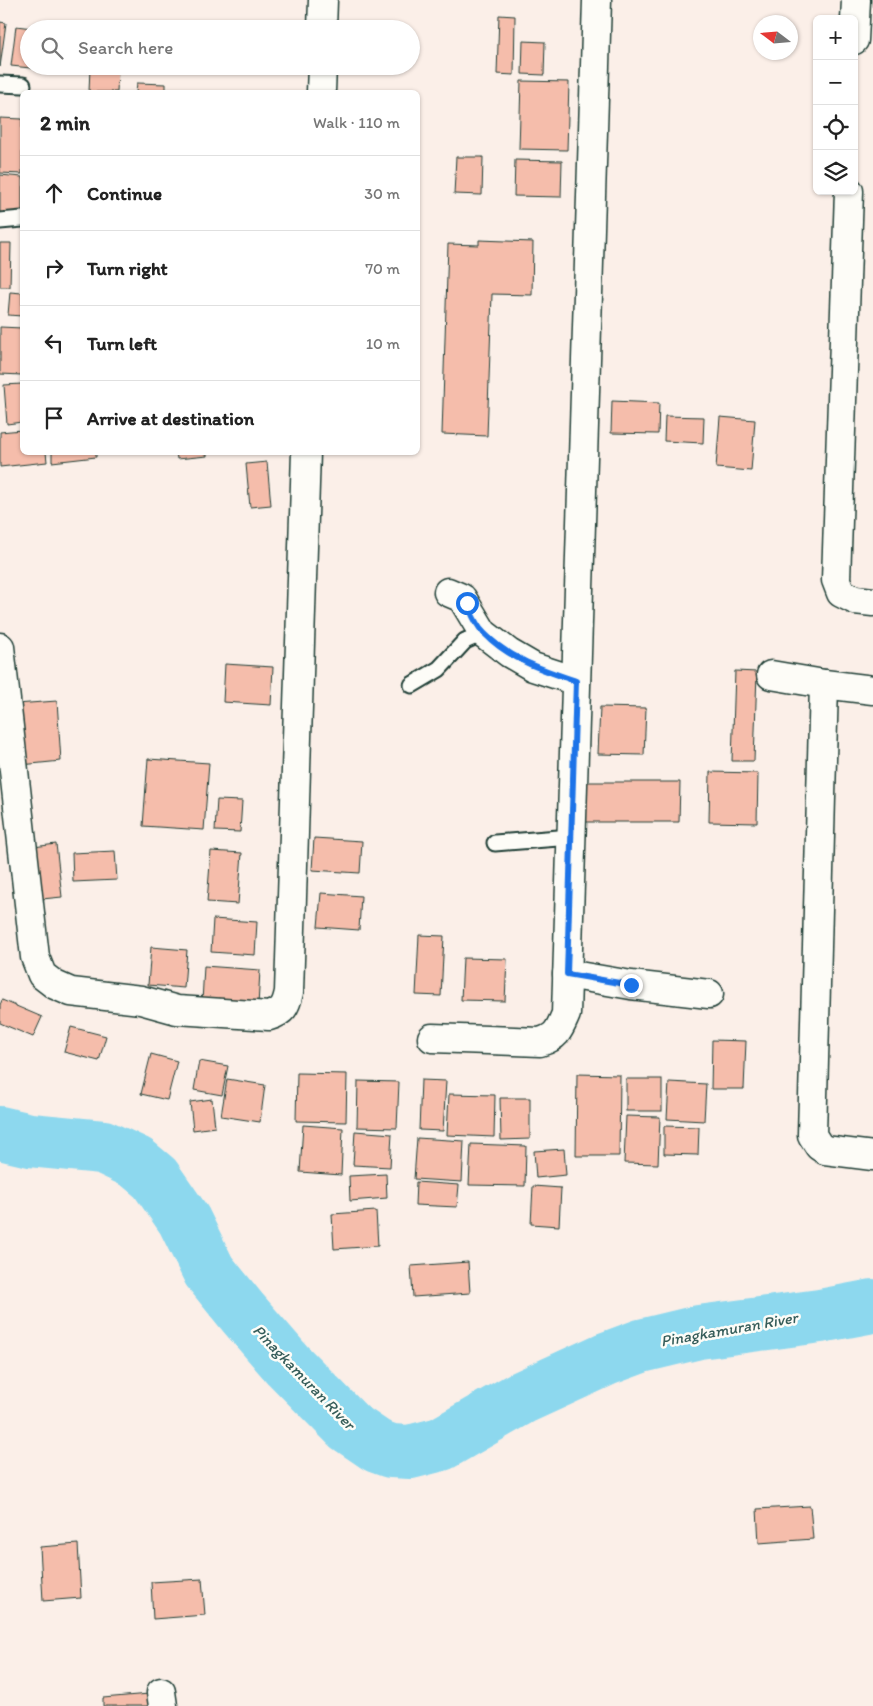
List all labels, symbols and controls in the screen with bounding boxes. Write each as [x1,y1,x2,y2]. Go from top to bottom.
north arrow [753,15,798,60]
map controls [813,15,858,195]
button: + [813,15,858,60]
search box [20,20,420,75]
icon: search [38,34,66,62]
text: Search here [78,36,173,59]
button: − [813,60,858,105]
button: locate [813,105,858,150]
text: 2 min [40,110,90,135]
text: Walk · 110 m [313,113,400,132]
button: layers [813,150,858,195]
icon: ahead [40,179,68,207]
text: Continue [87,182,162,205]
text: 30 m [364,184,400,203]
icon: right [40,254,68,282]
text: Turn right [87,257,168,280]
text: 70 m [365,259,400,278]
icon: left [40,329,68,357]
text: Turn left [87,332,157,355]
text: 10 m [366,334,400,353]
icon: arrive [40,404,68,432]
text: Arrive at destination [87,407,254,430]
route start [456,592,479,615]
route end [620,974,643,997]
water label: Pinagkamuran River [659,1307,801,1350]
water label: Pinagkamuran River [249,1321,360,1435]

